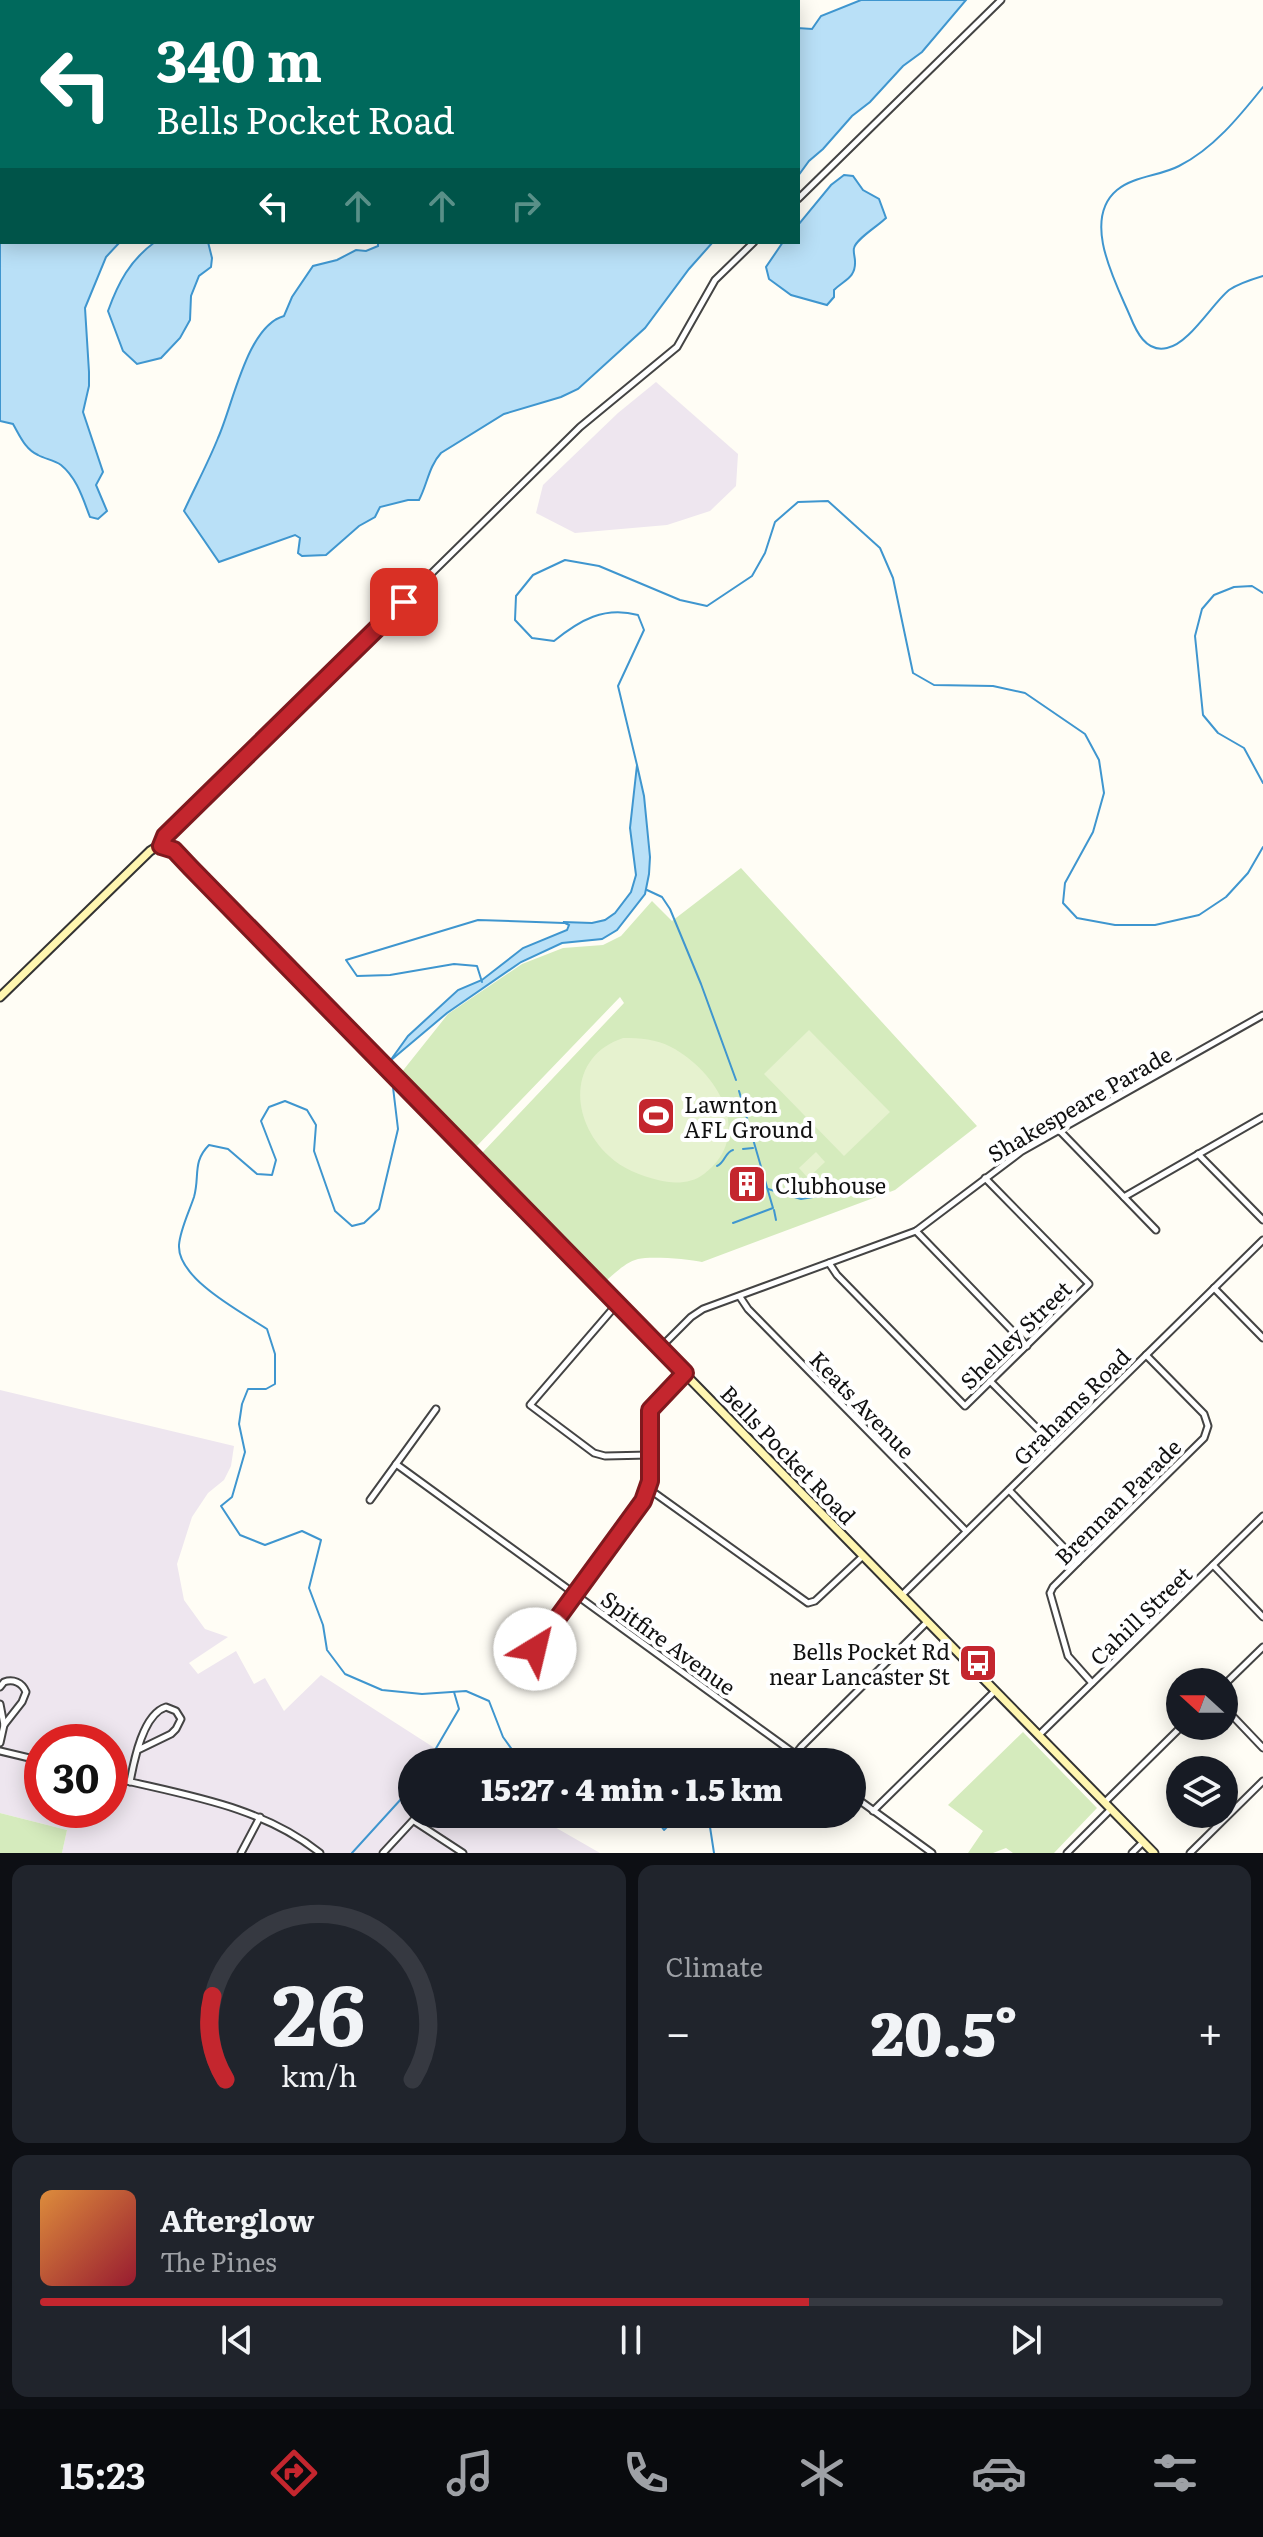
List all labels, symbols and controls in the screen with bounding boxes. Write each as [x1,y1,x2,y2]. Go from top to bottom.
text: 340 m [156,16,322,99]
icon: left [24,32,128,136]
text: Bells Pocket Road [156,92,455,145]
icon: left [252,184,296,228]
icon: ahead [336,184,380,228]
icon: ahead [420,184,464,228]
icon: right [504,184,548,228]
pin [370,568,438,636]
icon: arrive [382,580,426,624]
street label: Shakespeare Parade [981,1037,1177,1169]
place label: Lawnton AFL Ground [684,1087,813,1145]
sports icon: Lawnton AFL Ground [635,1095,677,1137]
building icon: Clubhouse [726,1163,768,1205]
place label: Clubhouse [775,1168,886,1201]
street label: Shelley Street [952,1272,1078,1396]
street label: Grahams Road [1005,1340,1137,1472]
street label: Keats Avenue [803,1343,923,1465]
street label: Bells Pocket Road [714,1377,864,1531]
street label: Brennan Parade [1046,1430,1188,1572]
street label: Cahill Street [1081,1558,1199,1672]
street label: Spitfire Avenue [595,1582,743,1702]
position arrow [493,1607,577,1691]
place label: Bells Pocket Rd near Lancaster St [769,1634,950,1692]
bus stop icon: Bells Pocket Rd near Lancaster St [957,1642,999,1684]
north arrow [1166,1668,1238,1740]
map controls [1166,1668,1238,1828]
speed limit sign: 30 [24,1724,128,1828]
button: layers [1166,1756,1238,1828]
text: 15:27 · 4 min · 1.5 km [481,1766,783,1810]
text: Climate [666,1946,763,1985]
text: 26 [272,1948,365,2072]
text: 20.5° [871,1985,1018,2074]
text: − [666,1997,691,2063]
text: + [1197,1997,1223,2063]
text: km/h [281,2053,357,2096]
text: Afterglow [160,2197,314,2241]
text: The Pines [160,2241,277,2280]
icon: previous [215,2318,259,2362]
icon: pause [609,2318,653,2362]
icon: next [1004,2318,1048,2362]
icon: directions [266,2445,322,2501]
icon: music [442,2445,498,2501]
icon: phone [618,2445,674,2501]
icon: climate [794,2445,850,2501]
icon: car [971,2445,1027,2501]
icon: filters [1147,2445,1203,2501]
text: 15:23 [60,2447,146,2500]

